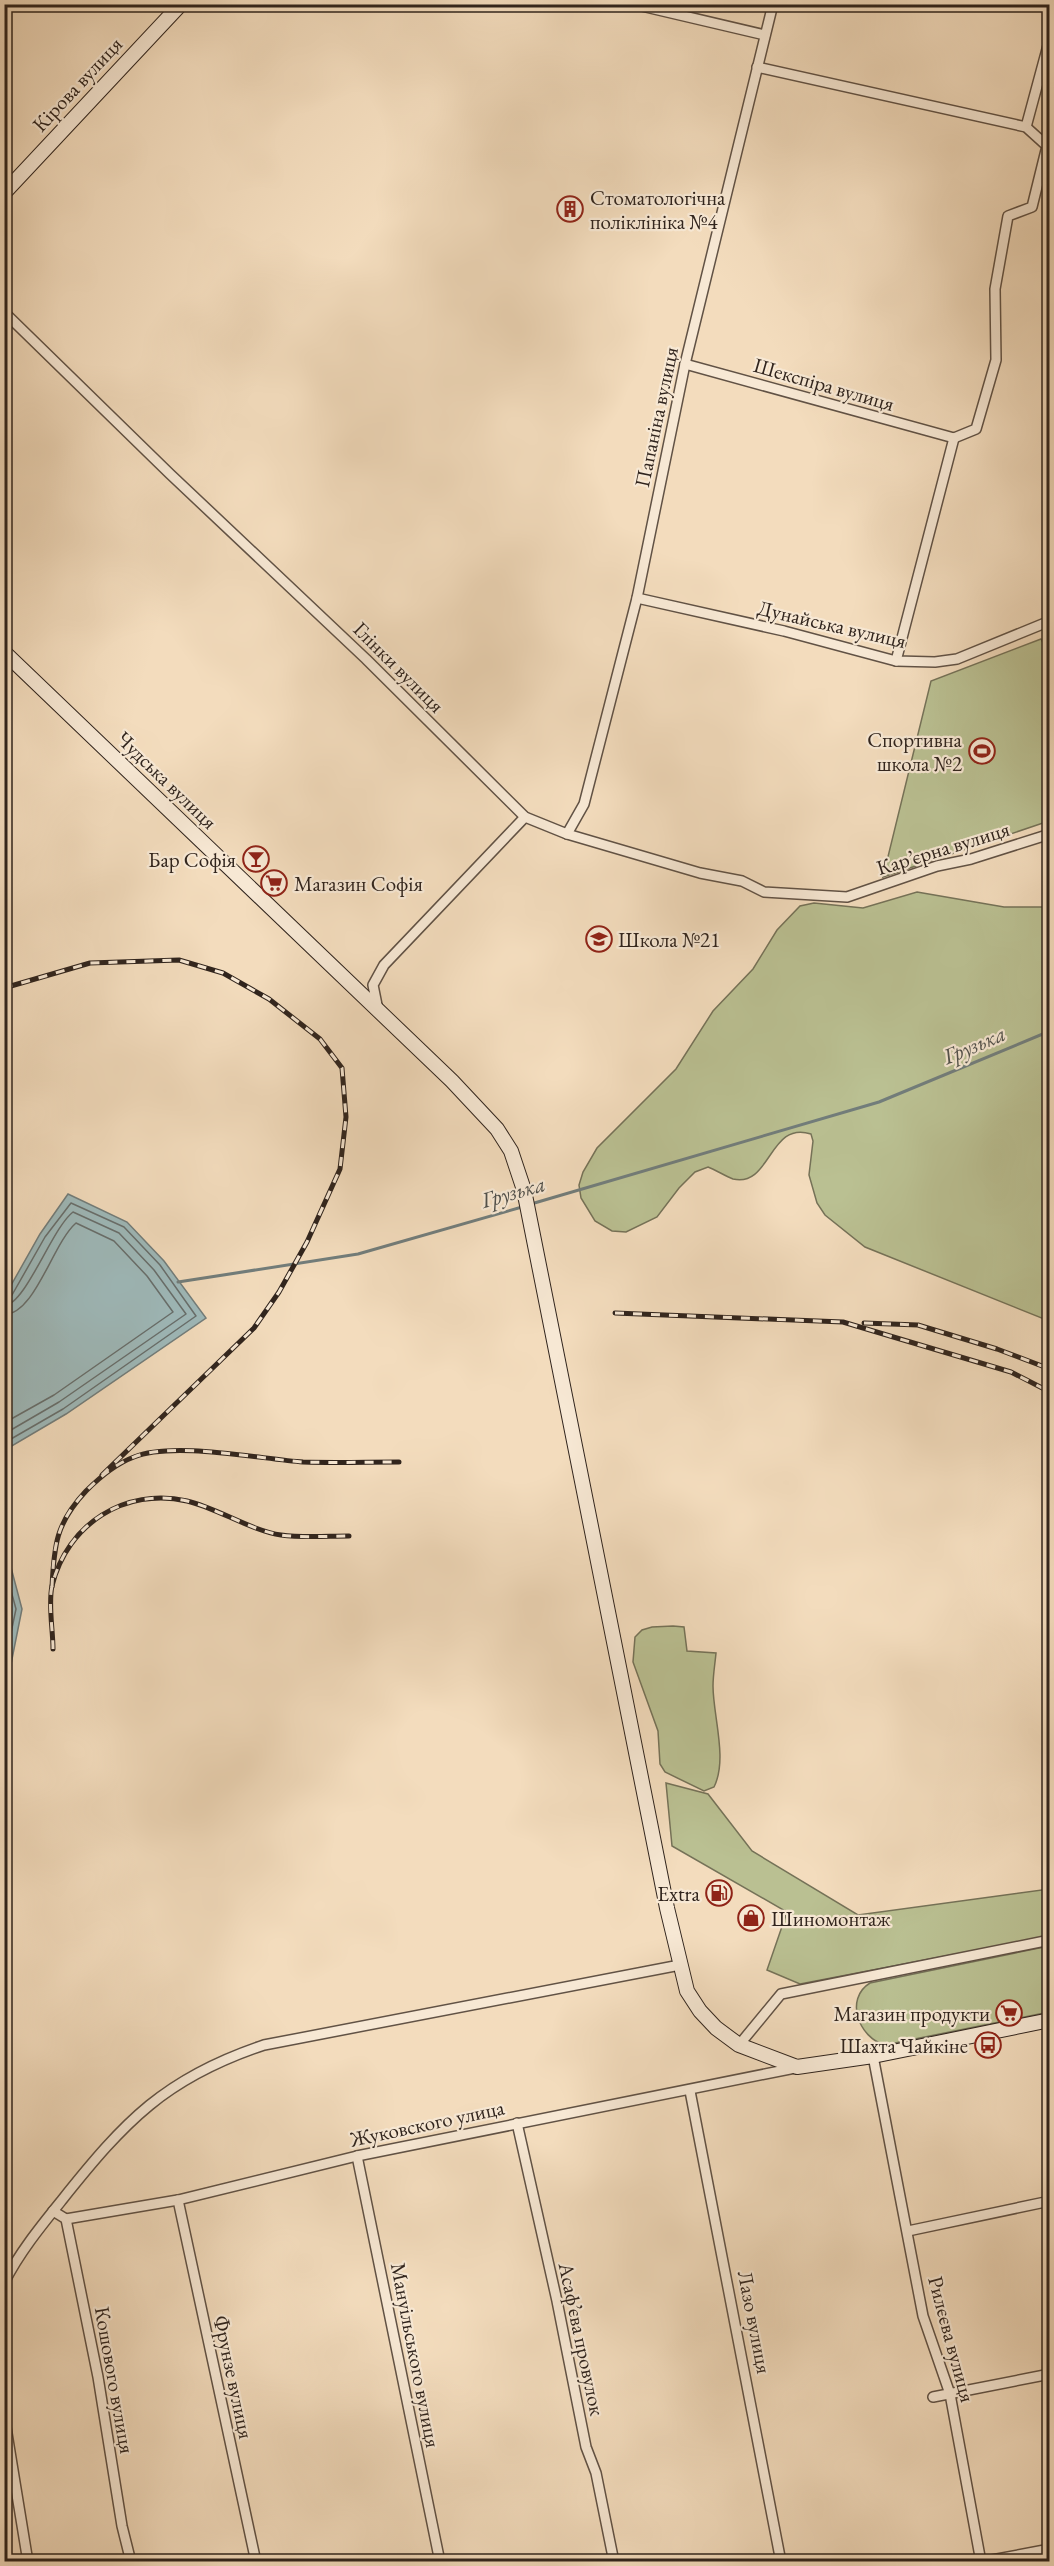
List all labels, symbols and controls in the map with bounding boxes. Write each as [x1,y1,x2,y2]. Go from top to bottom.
street label: Кірова вулиця [26,31,128,137]
place label: Стоматологічна поліклініка №4 [590,184,726,235]
building icon: Стоматологічна поліклініка №4 [555,194,585,224]
street label: Папаніна вулиця [628,344,684,490]
street label: Шекспіра вулиця [751,351,897,417]
street label: Дунайська вулиця [755,594,909,654]
street label: Глінки вулиця [348,616,450,718]
street label: Чудська вулиця [111,725,223,835]
place label: Спортивна школа №2 [867,726,963,777]
sports icon: Спортивна школа №2 [967,736,997,766]
street label: Кар’єрна вулиця [873,815,1013,881]
bar icon: Бар Софія [241,844,271,874]
place label: Бар Софія [148,846,236,873]
supermarket icon: Магазин Софія [259,868,289,898]
place label: Магазин Софія [294,870,423,897]
school or university icon: Школа №21 [584,924,614,954]
place label: Школа №21 [618,926,720,953]
water label: Грузька [937,1019,1010,1072]
water label: Грузька [477,1169,548,1215]
fuel station icon: Extra [704,1878,734,1908]
place label: Extra [657,1880,701,1907]
shop icon: Шиномонтаж [736,1903,766,1933]
place label: Шиномонтаж [771,1905,891,1932]
supermarket icon: Магазин продукти [994,1998,1024,2028]
place label: Магазин продукти [833,2000,990,2027]
bus stop icon: Шахта Чайкіне [973,2030,1003,2060]
place label: Шахта Чайкіне [840,2032,968,2059]
street label: Жуковского улица [346,2093,507,2153]
street label: Асаф’єва провулок [552,2259,611,2418]
street label: Мануільського вулиця [385,2260,447,2450]
street label: Лазо вулиця [732,2268,778,2376]
street label: Рилєєва вулиця [922,2273,982,2405]
street label: Кошового вулиця [89,2304,141,2456]
street label: Фрунзе вулиця [208,2313,260,2441]

